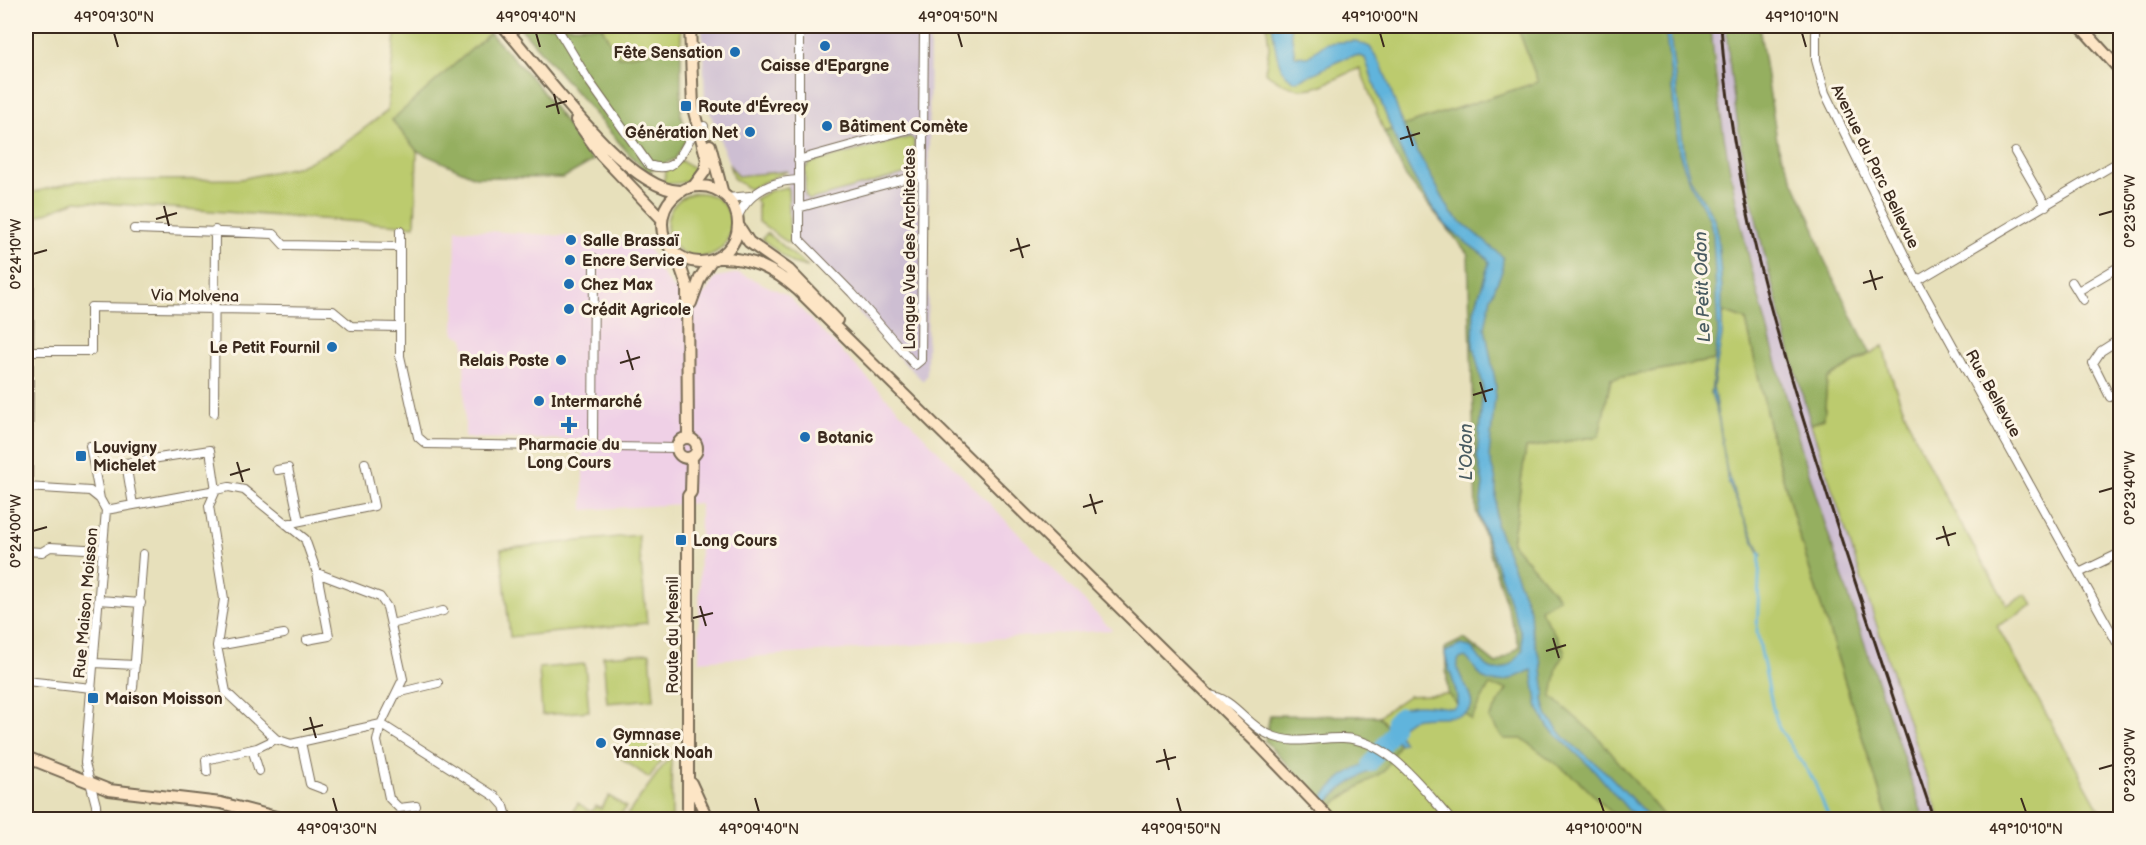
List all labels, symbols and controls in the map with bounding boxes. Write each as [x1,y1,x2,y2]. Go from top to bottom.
text: 49°09'30"N [74,8,154,27]
text: 49°09'40"N [496,8,576,27]
text: 49°09'50"N [918,8,998,27]
text: 49°10'00"N [1341,8,1419,27]
text: 49°10'10"N [1765,8,1839,27]
marker: Caisse d'Epargne [818,39,832,53]
place label: Fête Sensation [614,44,723,63]
marker: Fête Sensation [728,45,742,59]
place label: Caisse d'Epargne [761,57,889,76]
street label: Avenue du Parc Bellevue [1827,82,1923,252]
place label: Route d'Évrecy [698,95,809,117]
marker: Route d'Évrecy [679,99,693,113]
place label: Bâtiment Comète [839,118,968,137]
marker: Bâtiment Comète [820,119,834,133]
place label: Génération Net [625,124,739,143]
marker: Génération Net [743,125,757,139]
street label: Longue Vue des Architectes [901,148,920,350]
text: 0°23'50"W [2121,174,2140,248]
text: 0°24'10"W [7,218,26,289]
water label: Le Petit Odon [1690,231,1715,343]
place label: Salle Brassaï [583,232,680,251]
marker: Salle Brassaï [564,233,578,247]
place label: Encre Service [582,252,684,271]
marker: Encre Service [563,253,577,267]
place label: Chez Max [581,276,652,295]
marker: Chez Max [562,277,576,291]
street label: Via Molvena [151,286,239,307]
place label: Crédit Agricole [581,301,691,320]
marker: Crédit Agricole [562,302,576,316]
place label: Le Petit Fournil [210,339,320,358]
marker: Le Petit Fournil [325,340,339,354]
street label: Rue Bellevue [1961,347,2025,441]
place label: Relais Poste [459,352,549,371]
marker: Relais Poste [554,353,568,367]
place label: Intermarché [551,393,642,412]
marker: Intermarché [532,394,546,408]
marker: Pharmacie du Long Cours [562,418,576,432]
water label: L'Odon [1456,423,1477,481]
place label: Botanic [817,429,874,448]
marker: Botanic [798,430,812,444]
place label: Pharmacie du Long Cours [518,436,620,473]
place label: Louvigny Michelet [93,439,158,476]
marker: Louvigny Michelet [74,449,88,463]
text: 0°23'40"W [2121,451,2140,525]
text: 0°24'00"W [7,494,26,568]
street label: Rue Maison Moisson [70,527,103,679]
place label: Long Cours [693,532,777,551]
marker: Long Cours [674,533,688,547]
street label: Route du Mesnil [664,576,683,694]
place label: Maison Moisson [105,690,223,709]
marker: Maison Moisson [86,691,100,705]
place label: Gymnase Yannick Noah [613,726,713,763]
text: 0°23'30"W [2121,728,2140,802]
marker: Gymnase Yannick Noah [594,736,608,750]
text: 49°09'30"N [297,820,377,839]
text: 49°09'40"N [719,820,799,839]
text: 49°09'50"N [1141,820,1221,839]
text: 49°10'00"N [1565,820,1643,839]
text: 49°10'10"N [1989,820,2063,839]

